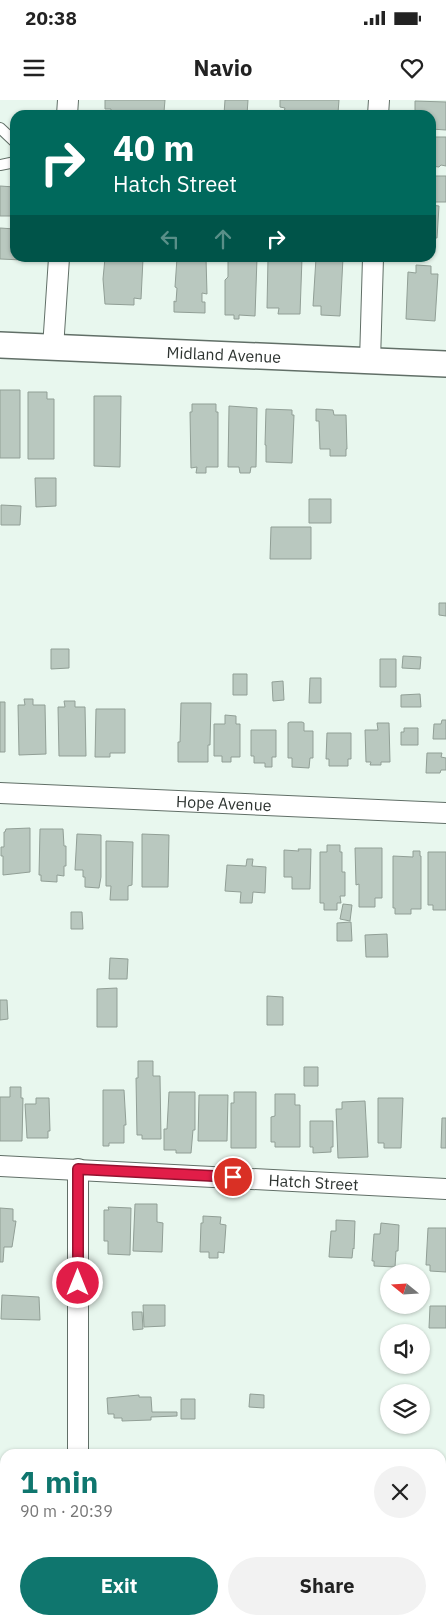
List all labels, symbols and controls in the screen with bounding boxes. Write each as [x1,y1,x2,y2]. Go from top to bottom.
text: 20:38 [25,6,77,30]
text: Navio [194,53,252,82]
icon: menu [20,54,48,82]
icon: heart [398,54,426,82]
text: 40 m [113,125,195,171]
icon: right [30,130,95,195]
text: Hatch Street [113,169,237,198]
icon: left [156,225,184,253]
icon: ahead [209,225,237,253]
icon: right [262,225,290,253]
street label: Midland Avenue [166,342,282,367]
street label: Hope Avenue [176,791,272,815]
pin [212,1156,254,1198]
icon: arrive [219,1163,247,1191]
street label: Hatch Street [268,1170,359,1194]
position arrow [51,1256,103,1308]
north arrow [380,1264,430,1314]
map controls [380,1264,430,1434]
button: sound [380,1324,430,1374]
button: layers [380,1384,430,1434]
text: 1 min [20,1462,98,1501]
button: close [374,1466,426,1518]
text: 90 m · 20:39 [20,1501,113,1521]
button: Exit [20,1557,218,1615]
button: Share [228,1557,426,1615]

